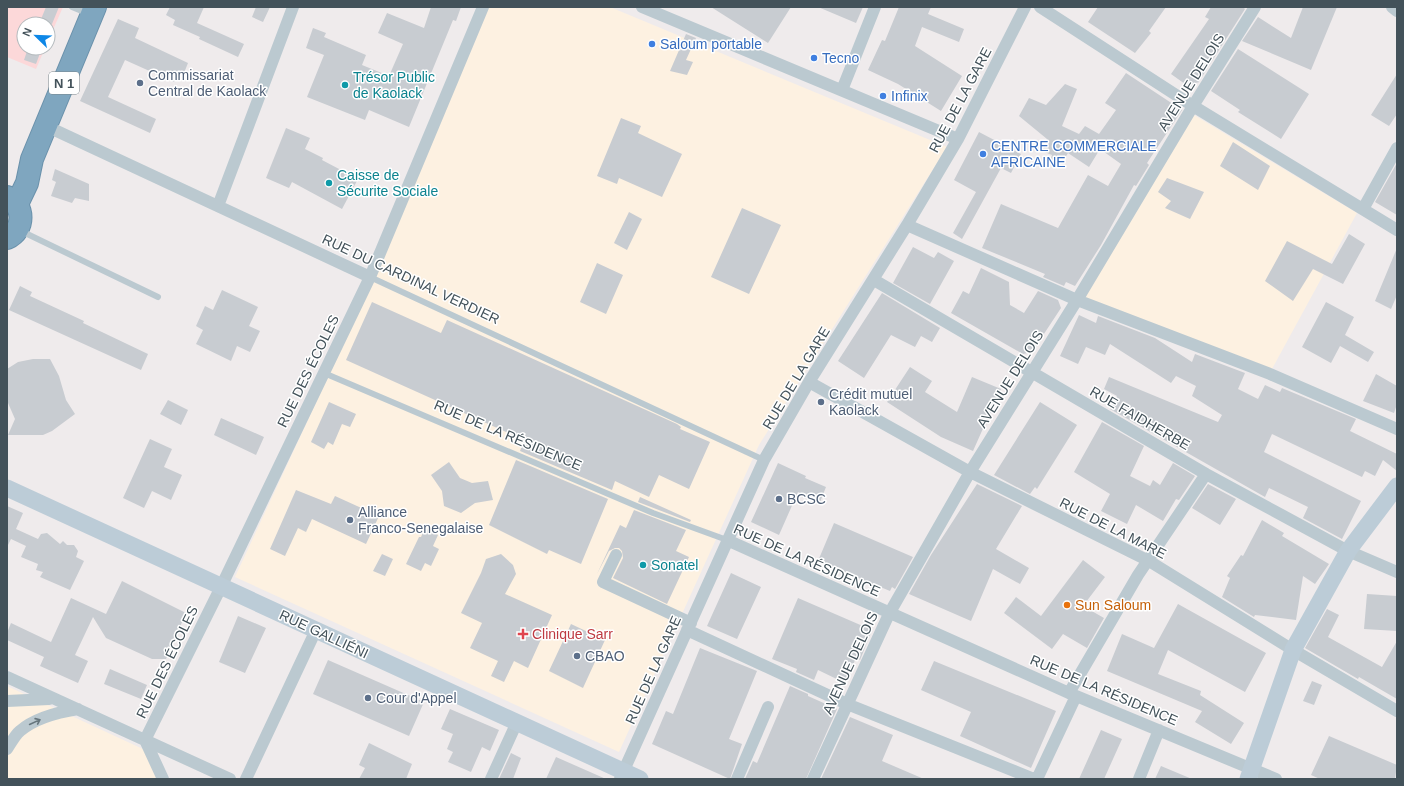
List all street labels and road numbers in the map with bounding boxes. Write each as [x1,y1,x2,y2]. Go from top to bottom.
street label: AVENUE DELOIS [1155,30,1227,134]
street label: RUE DE LA GARE [926,45,994,155]
road number: N 1 [49,72,79,94]
street label: RUE DU CARDINAL VERDIER [320,231,502,327]
street label: RUE DES ÉCOLES [274,312,342,430]
street label: RUE DE LA GARE [759,324,833,432]
street label: AVENUE DELOIS [974,327,1046,431]
street label: RUE FAIDHERBE [1087,383,1193,453]
street label: RUE DE LA RÉSIDENCE [432,397,584,473]
street label: RUE DE LA MARE [1057,494,1169,562]
street label: RUE DE LA RÉSIDENCE [731,520,883,600]
street label: RUE DES ÉCOLES [133,603,201,721]
street label: RUE GALLIÉNI [277,606,371,662]
street label: AVENUE DELOIS [819,609,881,717]
street label: RUE DE LA GARE [622,613,684,727]
street label: RUE DE LA RÉSIDENCE [1028,652,1180,728]

